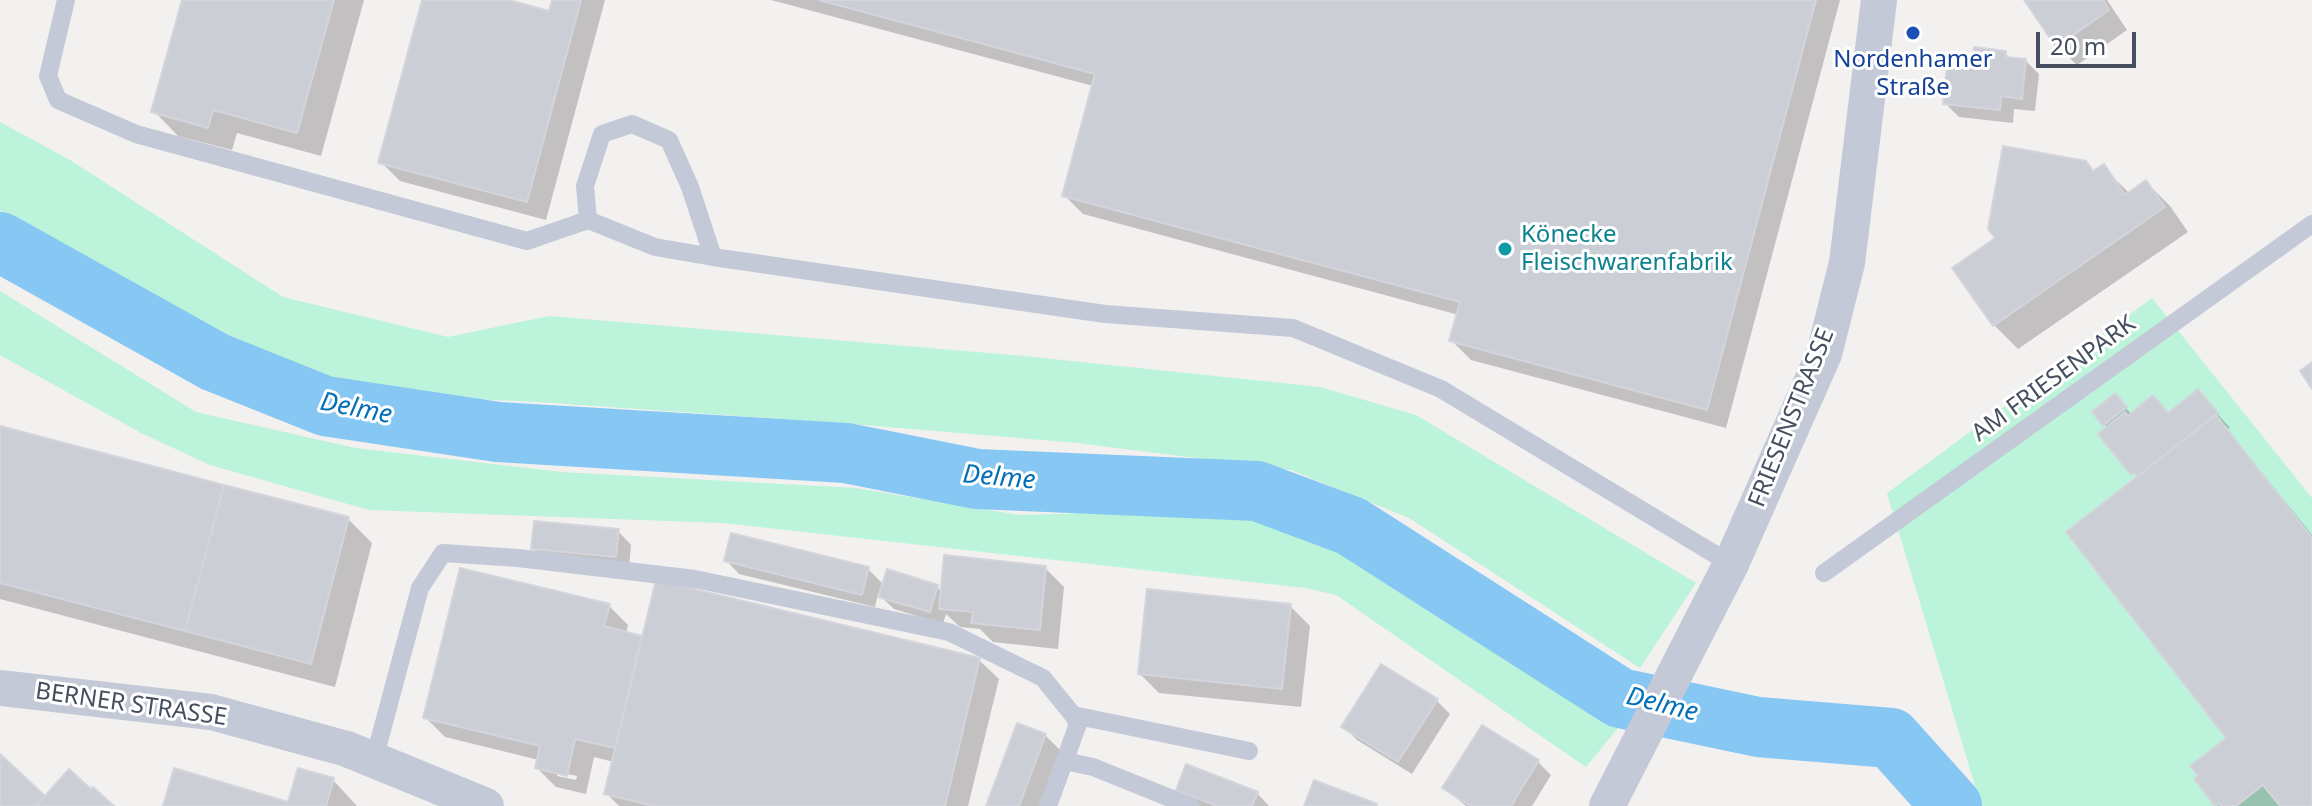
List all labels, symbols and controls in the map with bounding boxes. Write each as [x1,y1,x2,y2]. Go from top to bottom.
scale bar [2040,16,2140,66]
marker: Nordenhamer Straße [1904,24,1922,42]
text: 20 m [2050,29,2106,62]
place label: Nordenhamer Straße [1833,46,1993,102]
place label: Könecke Fleischwarenfabrik [1521,221,1733,277]
marker: Könecke Fleischwarenfabrik [1496,240,1514,258]
street label: AM FRIESENPARK [1966,310,2142,448]
street label: FRIESENSTRASSE [1743,324,1841,512]
water label: Delme [317,387,395,431]
water label: Delme [961,459,1037,497]
street label: BERNER STRASSE [33,677,229,733]
water label: Delme [1623,681,1701,729]

